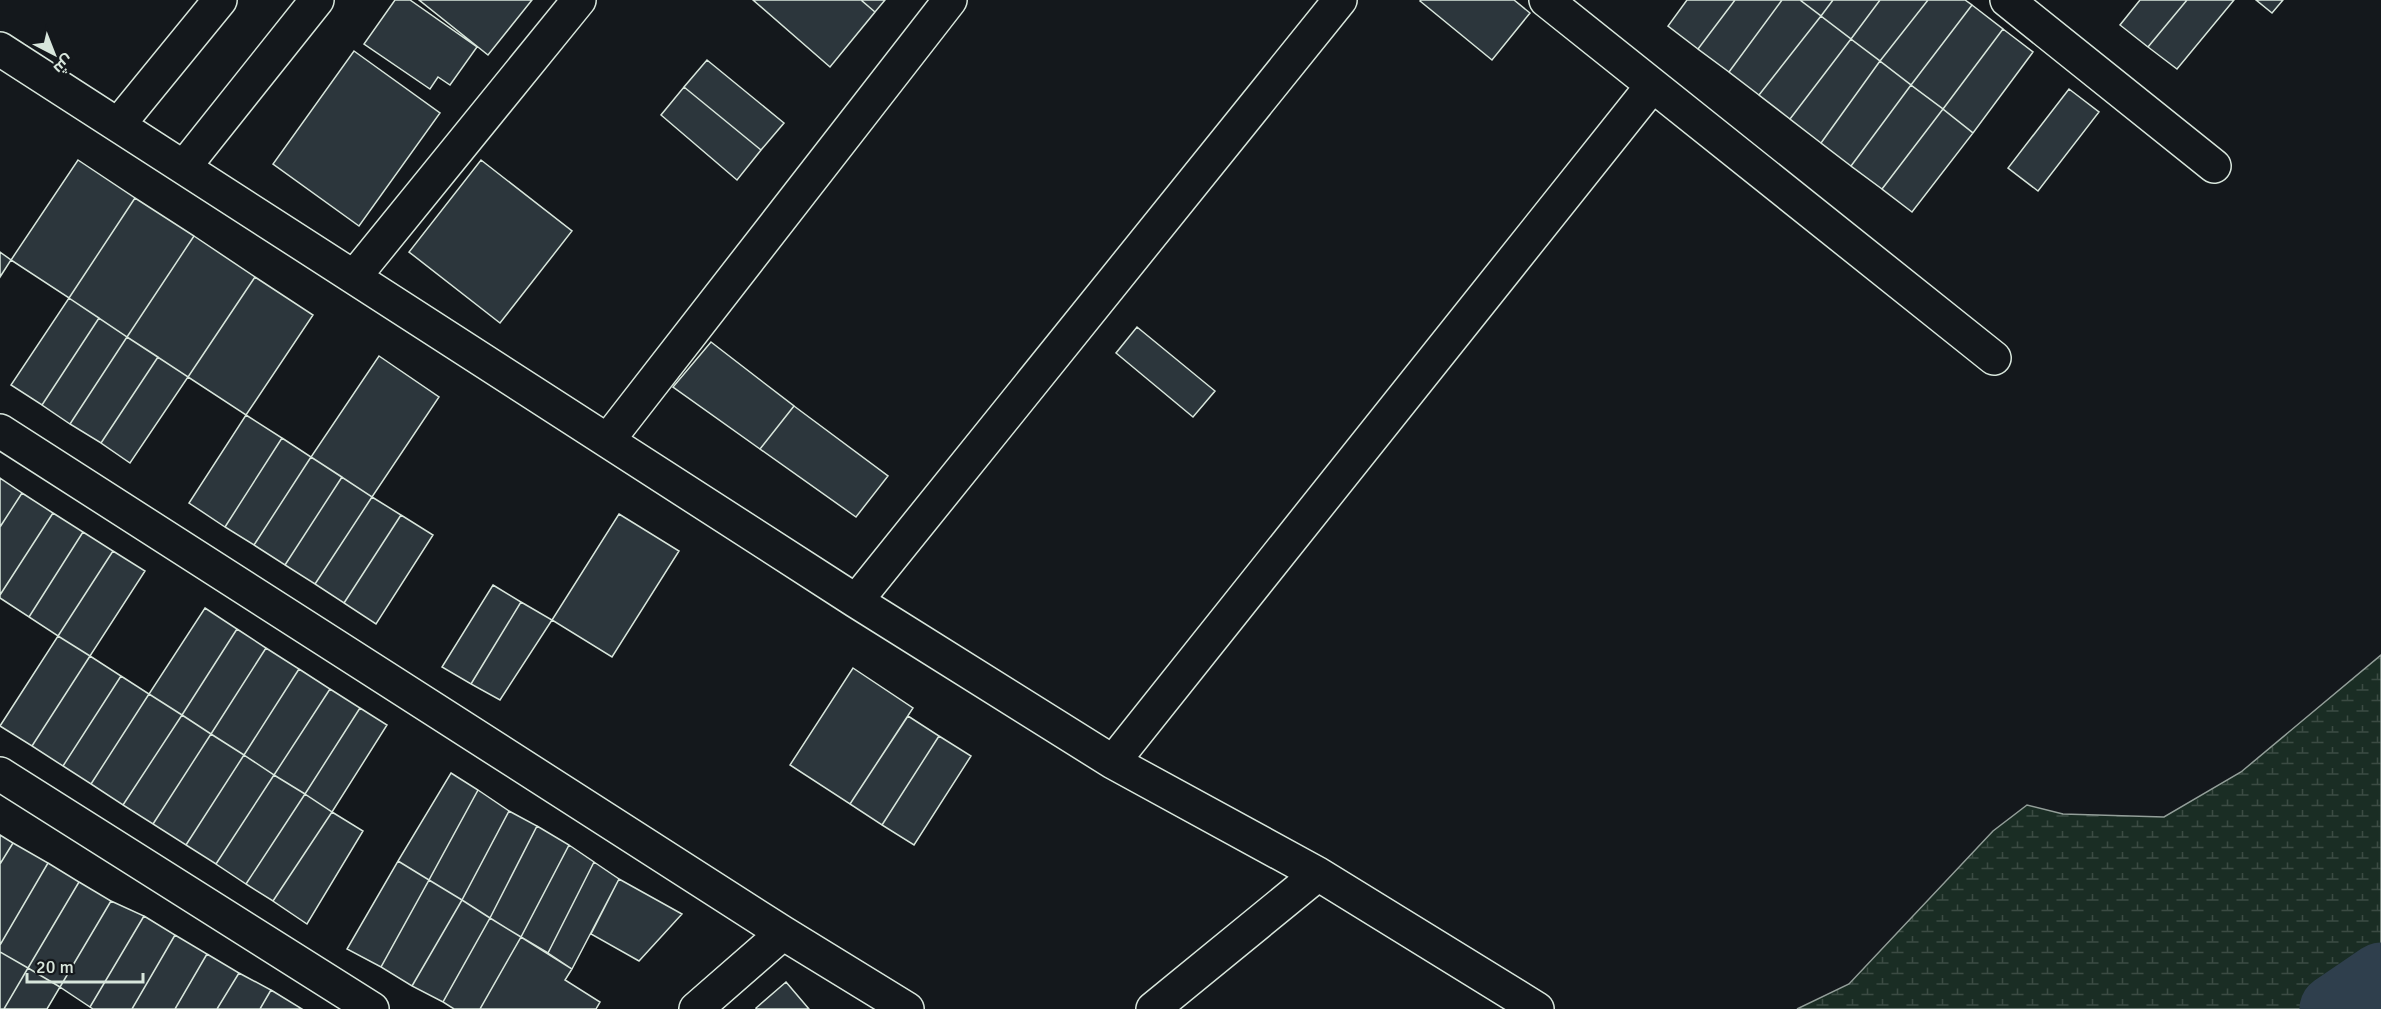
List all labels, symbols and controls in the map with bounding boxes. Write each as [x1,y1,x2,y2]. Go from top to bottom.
north arrow [24,24,84,84]
text: ش [49,50,78,79]
scale bar [27,946,142,984]
text: 20 m [36,956,74,978]

